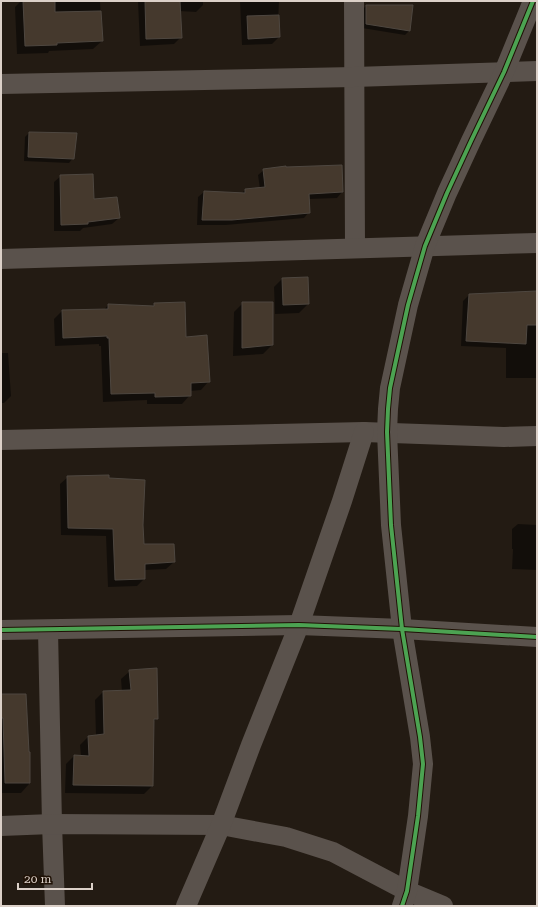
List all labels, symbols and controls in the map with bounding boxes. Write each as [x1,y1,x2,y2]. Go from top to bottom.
scale bar [18,865,92,891]
text: 20 m [24,872,51,886]

